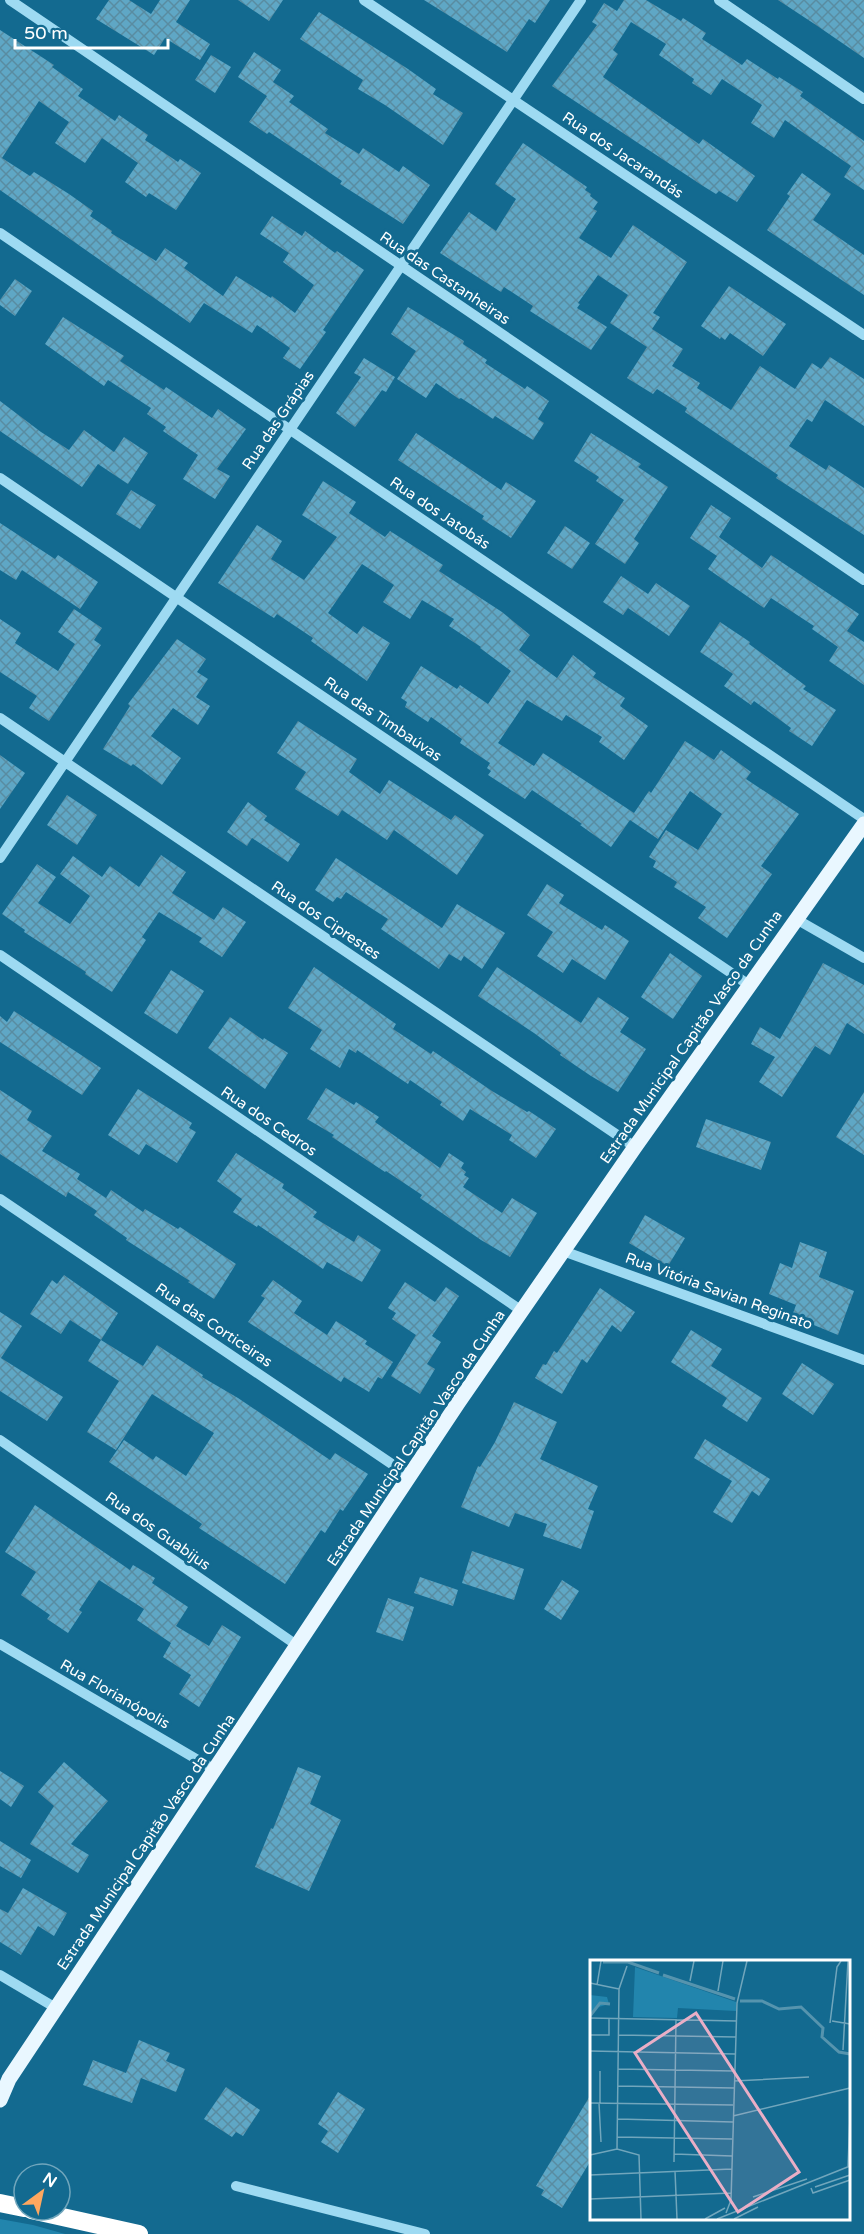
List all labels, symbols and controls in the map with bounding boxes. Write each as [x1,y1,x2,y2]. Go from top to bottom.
scale bar [15,12,168,50]
text: 50 m [24,22,68,44]
street label: Rua dos Jacarandás [559,108,687,202]
street label: Rua das Castanheiras [376,228,514,328]
street label: Rua das Grápias [238,367,318,473]
street label: Rua dos Jatobás [387,473,493,553]
street label: Rua das Timbaúvas [321,673,445,765]
street label: Rua dos Ciprestes [268,877,384,963]
street label: Estrada Municipal Capitão Vasco da Cunha [596,907,786,1167]
street label: Rua dos Cedros [218,1082,320,1160]
street label: Rua Vitória Savian Reginato [623,1249,815,1333]
street label: Rua das Corticeiras [152,1279,276,1371]
street label: Estrada Municipal Capitão Vasco da Cunha [323,1306,509,1570]
street label: Rua dos Guabijus [102,1488,214,1574]
street label: Rua Florianópolis [57,1655,173,1733]
street label: Estrada Municipal Capitão Vasco da Cunha [53,1710,239,1974]
inset map [590,1960,849,2219]
north arrow [12,2162,72,2222]
text: N [39,2168,60,2192]

